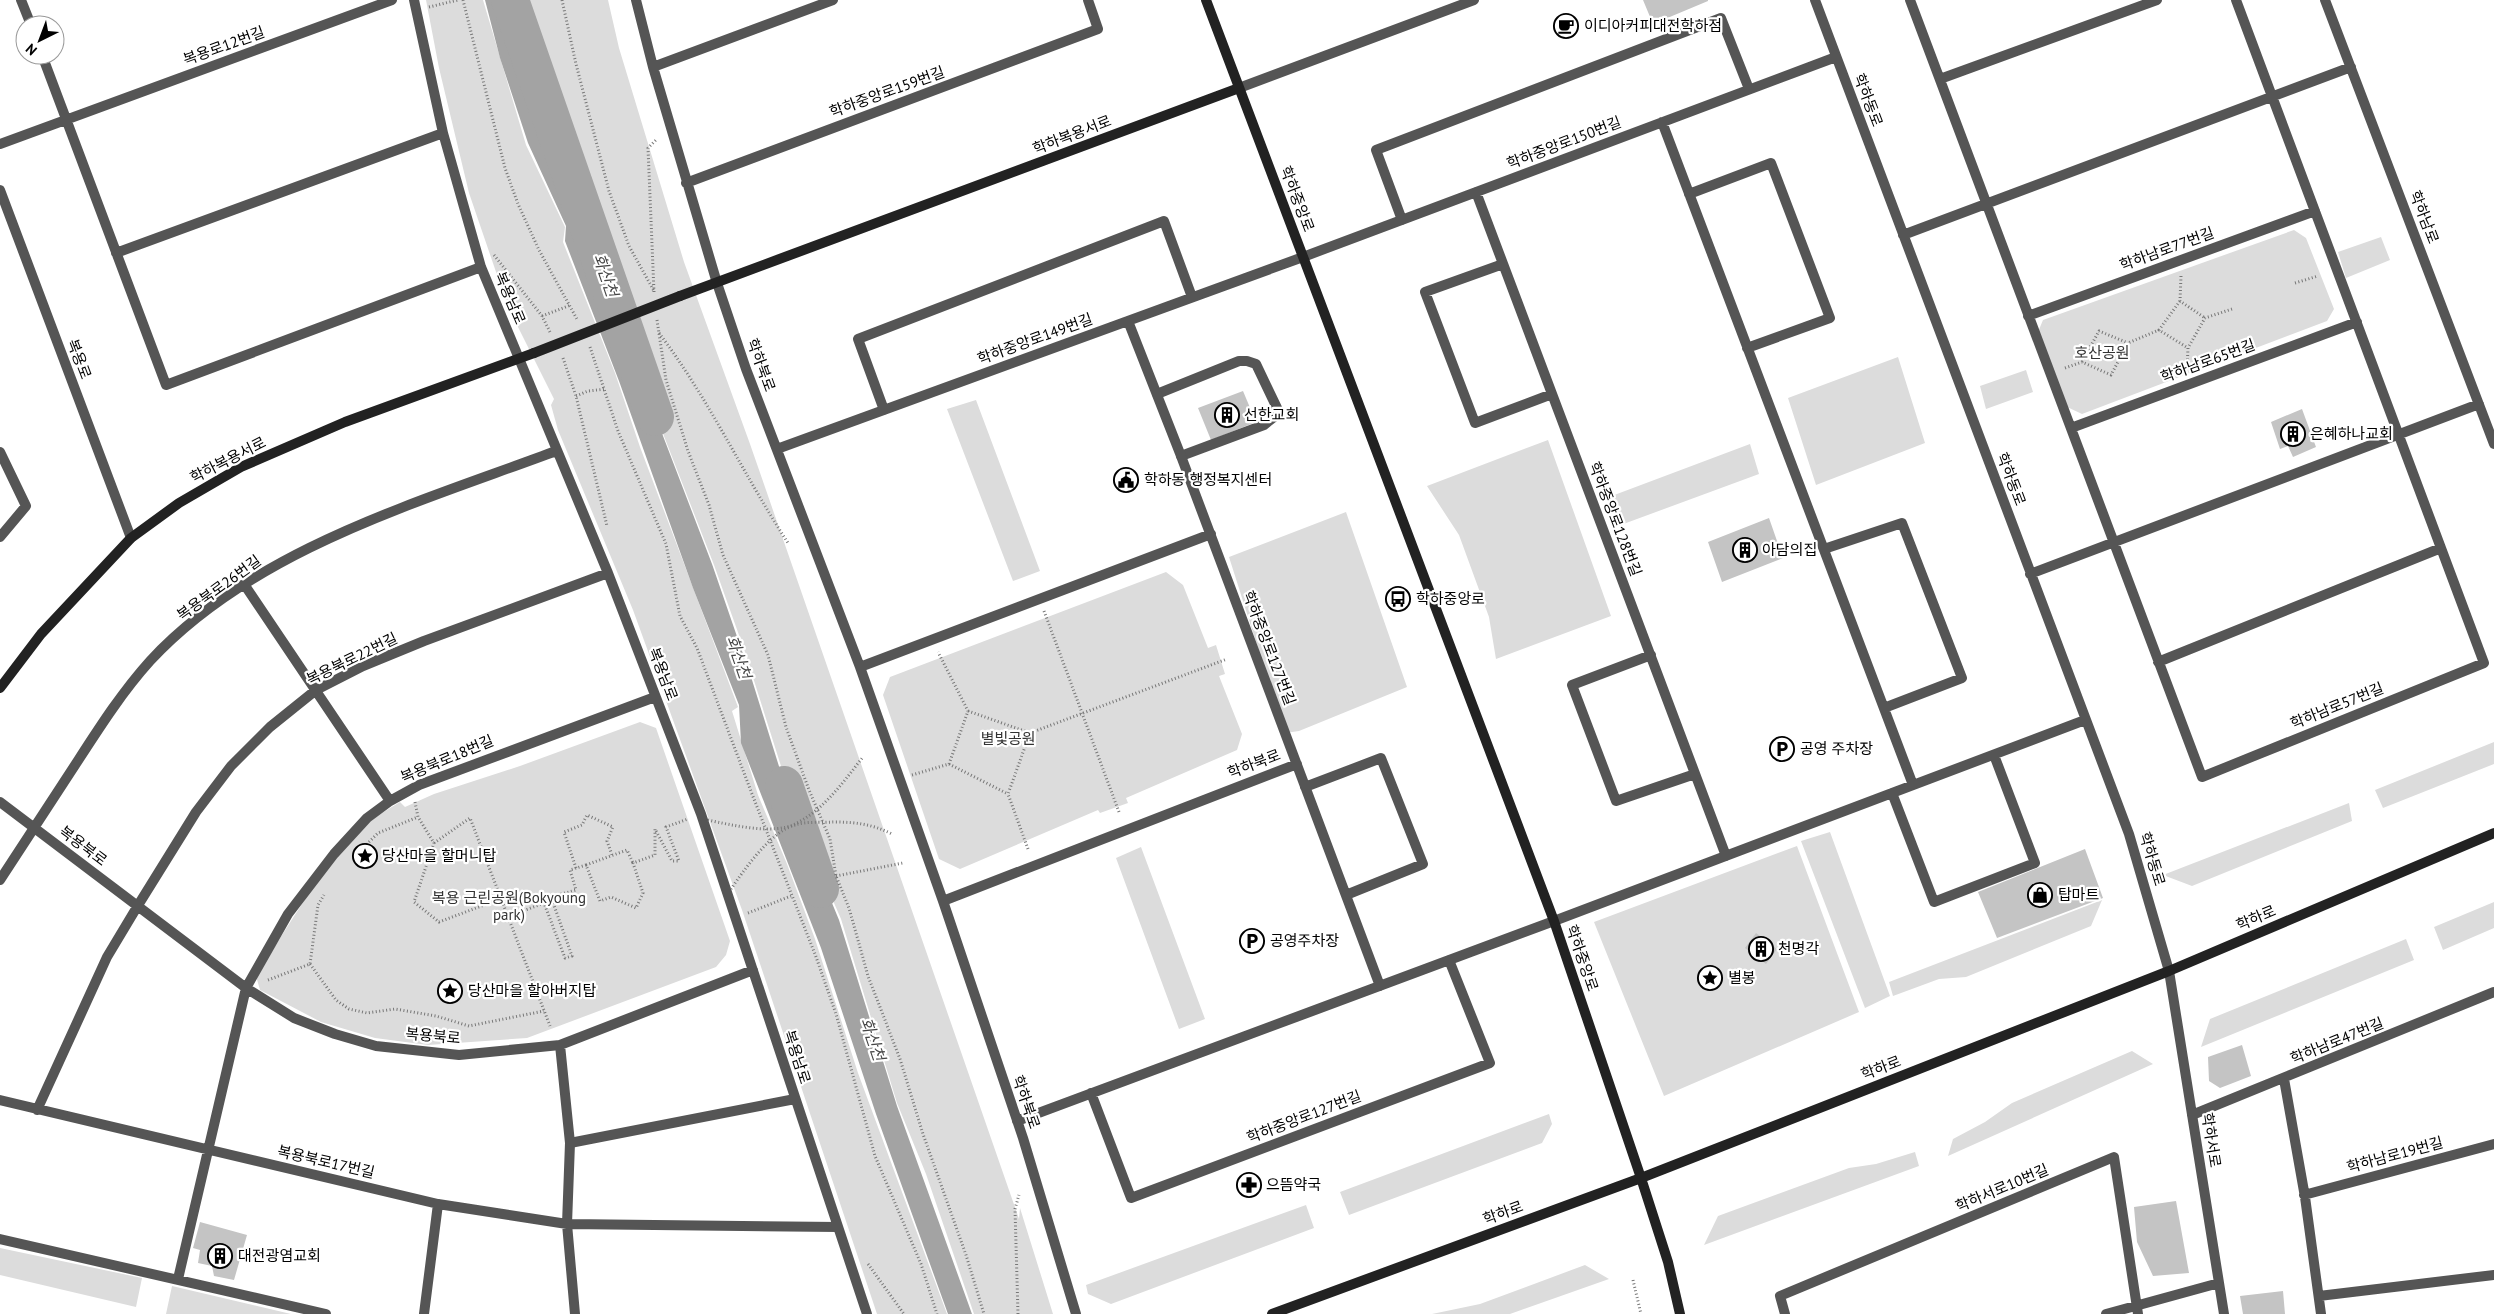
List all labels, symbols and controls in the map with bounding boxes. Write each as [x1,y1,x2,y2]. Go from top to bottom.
cafe icon: 이디아커피대전학하점 [1553,13,1579,39]
north arrow [15,15,65,65]
place label: 이디아커피대전학하점 [1584,16,1722,35]
street label: 복용로12번길 [180,22,267,69]
text: N [22,40,41,59]
street label: 학하중앙로159번길 [827,62,947,121]
street label: 학하동로 [1850,71,1887,129]
street label: 학하복용서로 [1030,111,1114,158]
street label: 학하중앙로150번길 [1504,112,1624,173]
street label: 학하중앙로 [1276,163,1319,234]
street label: 학하남로 [2406,188,2443,246]
street label: 학하남로77번길 [2117,223,2217,274]
water label: 화산천 [589,251,623,301]
street label: 복용남로 [491,269,530,327]
street label: 학하중앙로149번길 [975,309,1095,368]
street label: 학하남로65번길 [2158,335,2258,386]
street label: 복용로 [63,336,96,382]
street label: 학하북로 [743,336,780,394]
park label: 호산공원 [2074,343,2130,362]
building icon: 선한교회 [1214,402,1240,428]
place label: 선한교회 [1244,405,1299,424]
building icon: 은혜하나교회 [2280,421,2306,447]
place label: 은혜하나교회 [2310,424,2393,443]
street label: 학하복용서로 [187,432,269,487]
street label: 학하동로 [1993,450,2030,508]
street label: 학하중앙로128번길 [1585,459,1646,579]
public building icon: 학하동 행정복지센터 [1113,467,1139,493]
place label: 학하동 행정복지센터 [1144,470,1272,489]
building icon: 아담의집 [1732,537,1758,563]
place label: 아담의집 [1762,540,1817,559]
street label: 복용북로26번길 [173,551,264,624]
bus stop icon: 학하중앙로 [1385,586,1411,612]
street label: 학하중앙로127번길 [1239,588,1300,708]
place label: 학하중앙로 [1416,589,1485,608]
street label: 복용북로22번길 [303,628,401,689]
water label: 화산천 [722,633,756,683]
street label: 복용남로 [645,645,682,703]
street label: 학하남로57번길 [2287,678,2386,733]
park label: 별빛공원 [980,729,1036,748]
street label: 복용북로18번길 [397,730,496,787]
parking icon: 공영 주차장 [1769,736,1795,762]
place label: 공영 주차장 [1800,739,1873,758]
street label: 학하북로 [1225,745,1283,782]
street label: 복용북로 [56,821,111,870]
street label: 학하동로 [2135,830,2170,888]
place icon: 당산마을 할머니탑 [352,843,378,869]
place label: 당산마을 할머니탑 [382,846,497,865]
shop icon: 탑마트 [2027,882,2053,908]
place label: 탑마트 [2058,885,2100,904]
park label: 복용 근린공원(Bokyoung park) [432,888,586,924]
street label: 학하로 [2233,901,2279,934]
street label: 학하중앙로 [1562,922,1603,994]
parking icon: 공영주차장 [1239,928,1265,954]
place label: 공영주차장 [1270,931,1339,950]
building icon: 천명각 [1748,936,1774,962]
place label: 천명각 [1778,939,1820,958]
place icon: 별봉 [1697,965,1723,991]
place label: 별봉 [1728,968,1756,987]
place icon: 당산마을 할아버지탑 [437,978,463,1004]
place label: 당산마을 할아버지탑 [468,981,596,1000]
street label: 학하남로47번길 [2287,1013,2386,1068]
water label: 화산천 [856,1015,890,1065]
street label: 복용북로 [405,1024,461,1047]
street label: 복용남로 [780,1028,815,1086]
street label: 학하로 [1858,1051,1904,1084]
street label: 학하북로 [1009,1073,1044,1131]
street label: 학하중앙로127번길 [1244,1086,1364,1147]
street label: 학하서로 [2198,1111,2225,1169]
street label: 학하남로19번길 [2345,1133,2445,1177]
street label: 복용북로17번길 [276,1141,377,1182]
street label: 학하서로10번길 [1952,1159,2051,1216]
pharmacy icon: 으뜸약국 [1236,1172,1262,1198]
place label: 으뜸약국 [1266,1175,1321,1194]
street label: 학하로 [1480,1197,1526,1229]
building icon: 대전광염교회 [207,1243,233,1269]
place label: 대전광염교회 [238,1246,321,1265]

